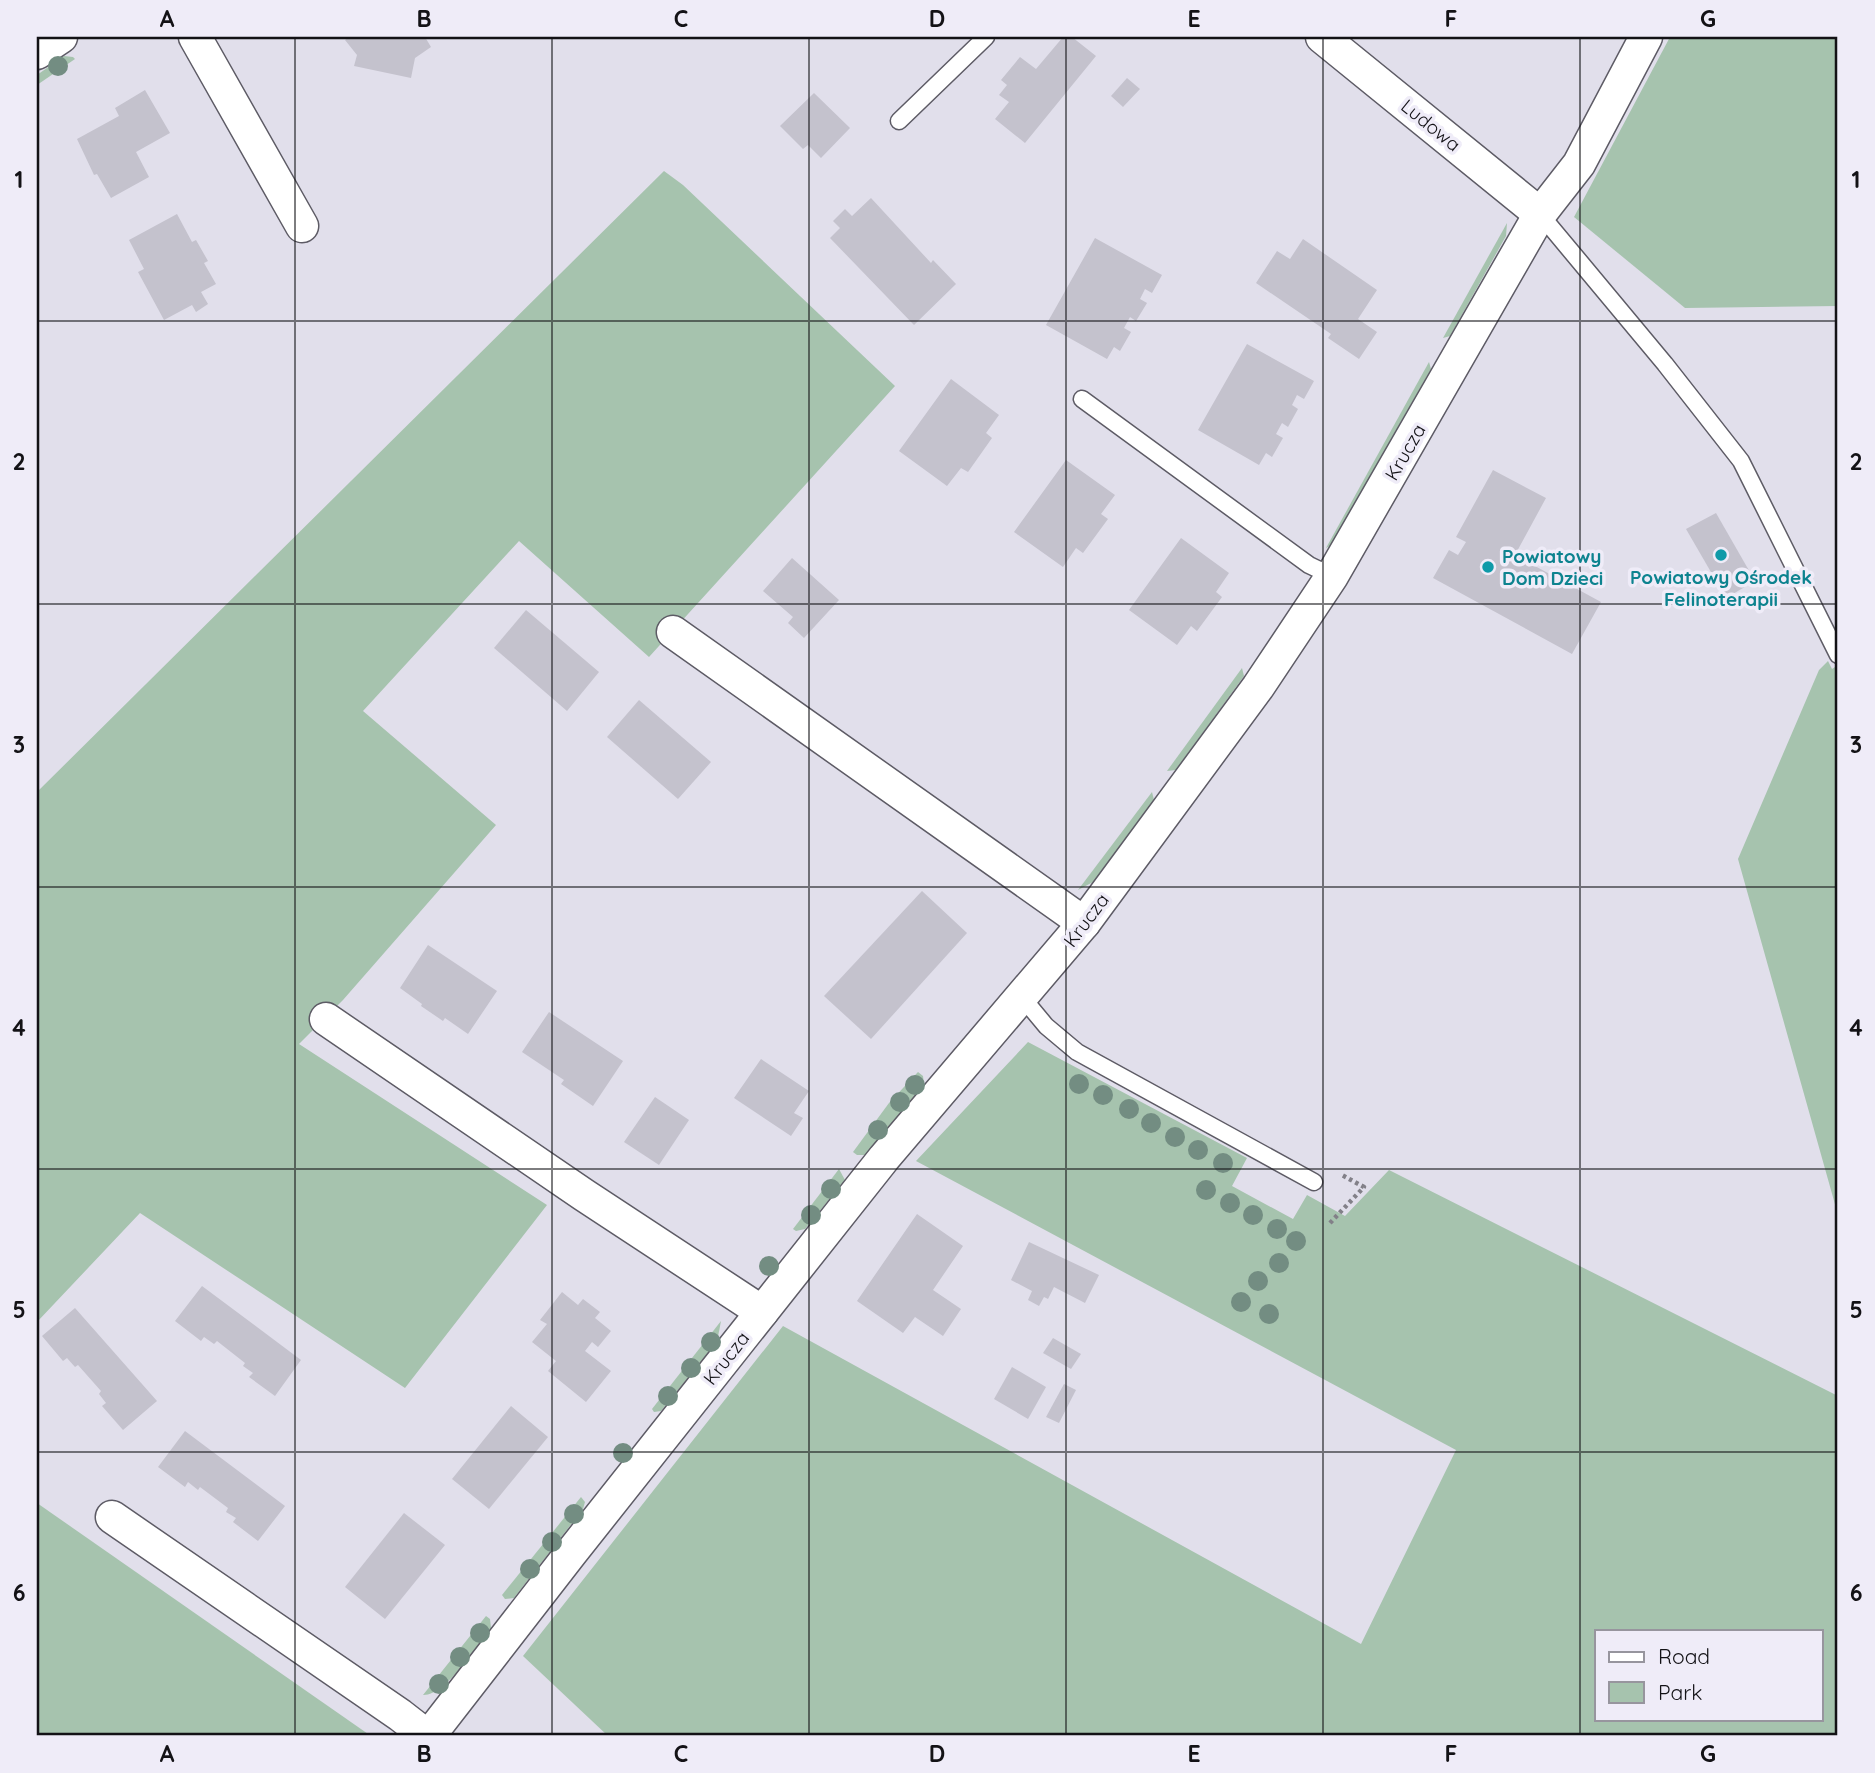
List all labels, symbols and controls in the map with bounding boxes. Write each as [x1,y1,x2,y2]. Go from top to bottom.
text: A [160,4,175,33]
text: B [416,4,432,33]
text: C [674,4,688,33]
text: D [929,4,945,33]
text: E [1187,4,1201,33]
text: F [1445,4,1457,33]
text: G [1700,4,1716,33]
street label: Ludowa [1396,94,1466,156]
text: 1 [15,165,23,194]
text: 1 [1852,165,1860,194]
street label: Krucza [1379,419,1431,485]
text: 2 [12,447,26,476]
text: 2 [1849,447,1863,476]
place label: Powiatowy Dom Dzieci [1502,544,1603,590]
marker: Powiatowy Ośrodek Felinoterapii [1713,547,1729,563]
marker: Powiatowy Dom Dzieci [1480,559,1496,575]
place label: Powiatowy Ośrodek Felinoterapii [1630,565,1812,611]
text: 3 [13,730,25,759]
text: 3 [1850,730,1862,759]
street label: Krucza [1058,888,1114,952]
text: 4 [12,1013,26,1042]
text: 4 [1849,1013,1863,1042]
text: 5 [12,1295,26,1324]
text: 5 [1849,1295,1863,1324]
street label: Krucza [698,1326,754,1390]
text: 6 [13,1578,25,1607]
text: 6 [1850,1578,1862,1607]
legend [1595,1630,1822,1720]
text: Road [1658,1643,1710,1669]
text: Park [1658,1679,1702,1705]
text: A [160,1739,175,1768]
text: B [416,1739,432,1768]
text: C [674,1739,688,1768]
text: D [929,1739,945,1768]
text: E [1187,1739,1201,1768]
text: F [1445,1739,1457,1768]
text: G [1700,1739,1716,1768]

